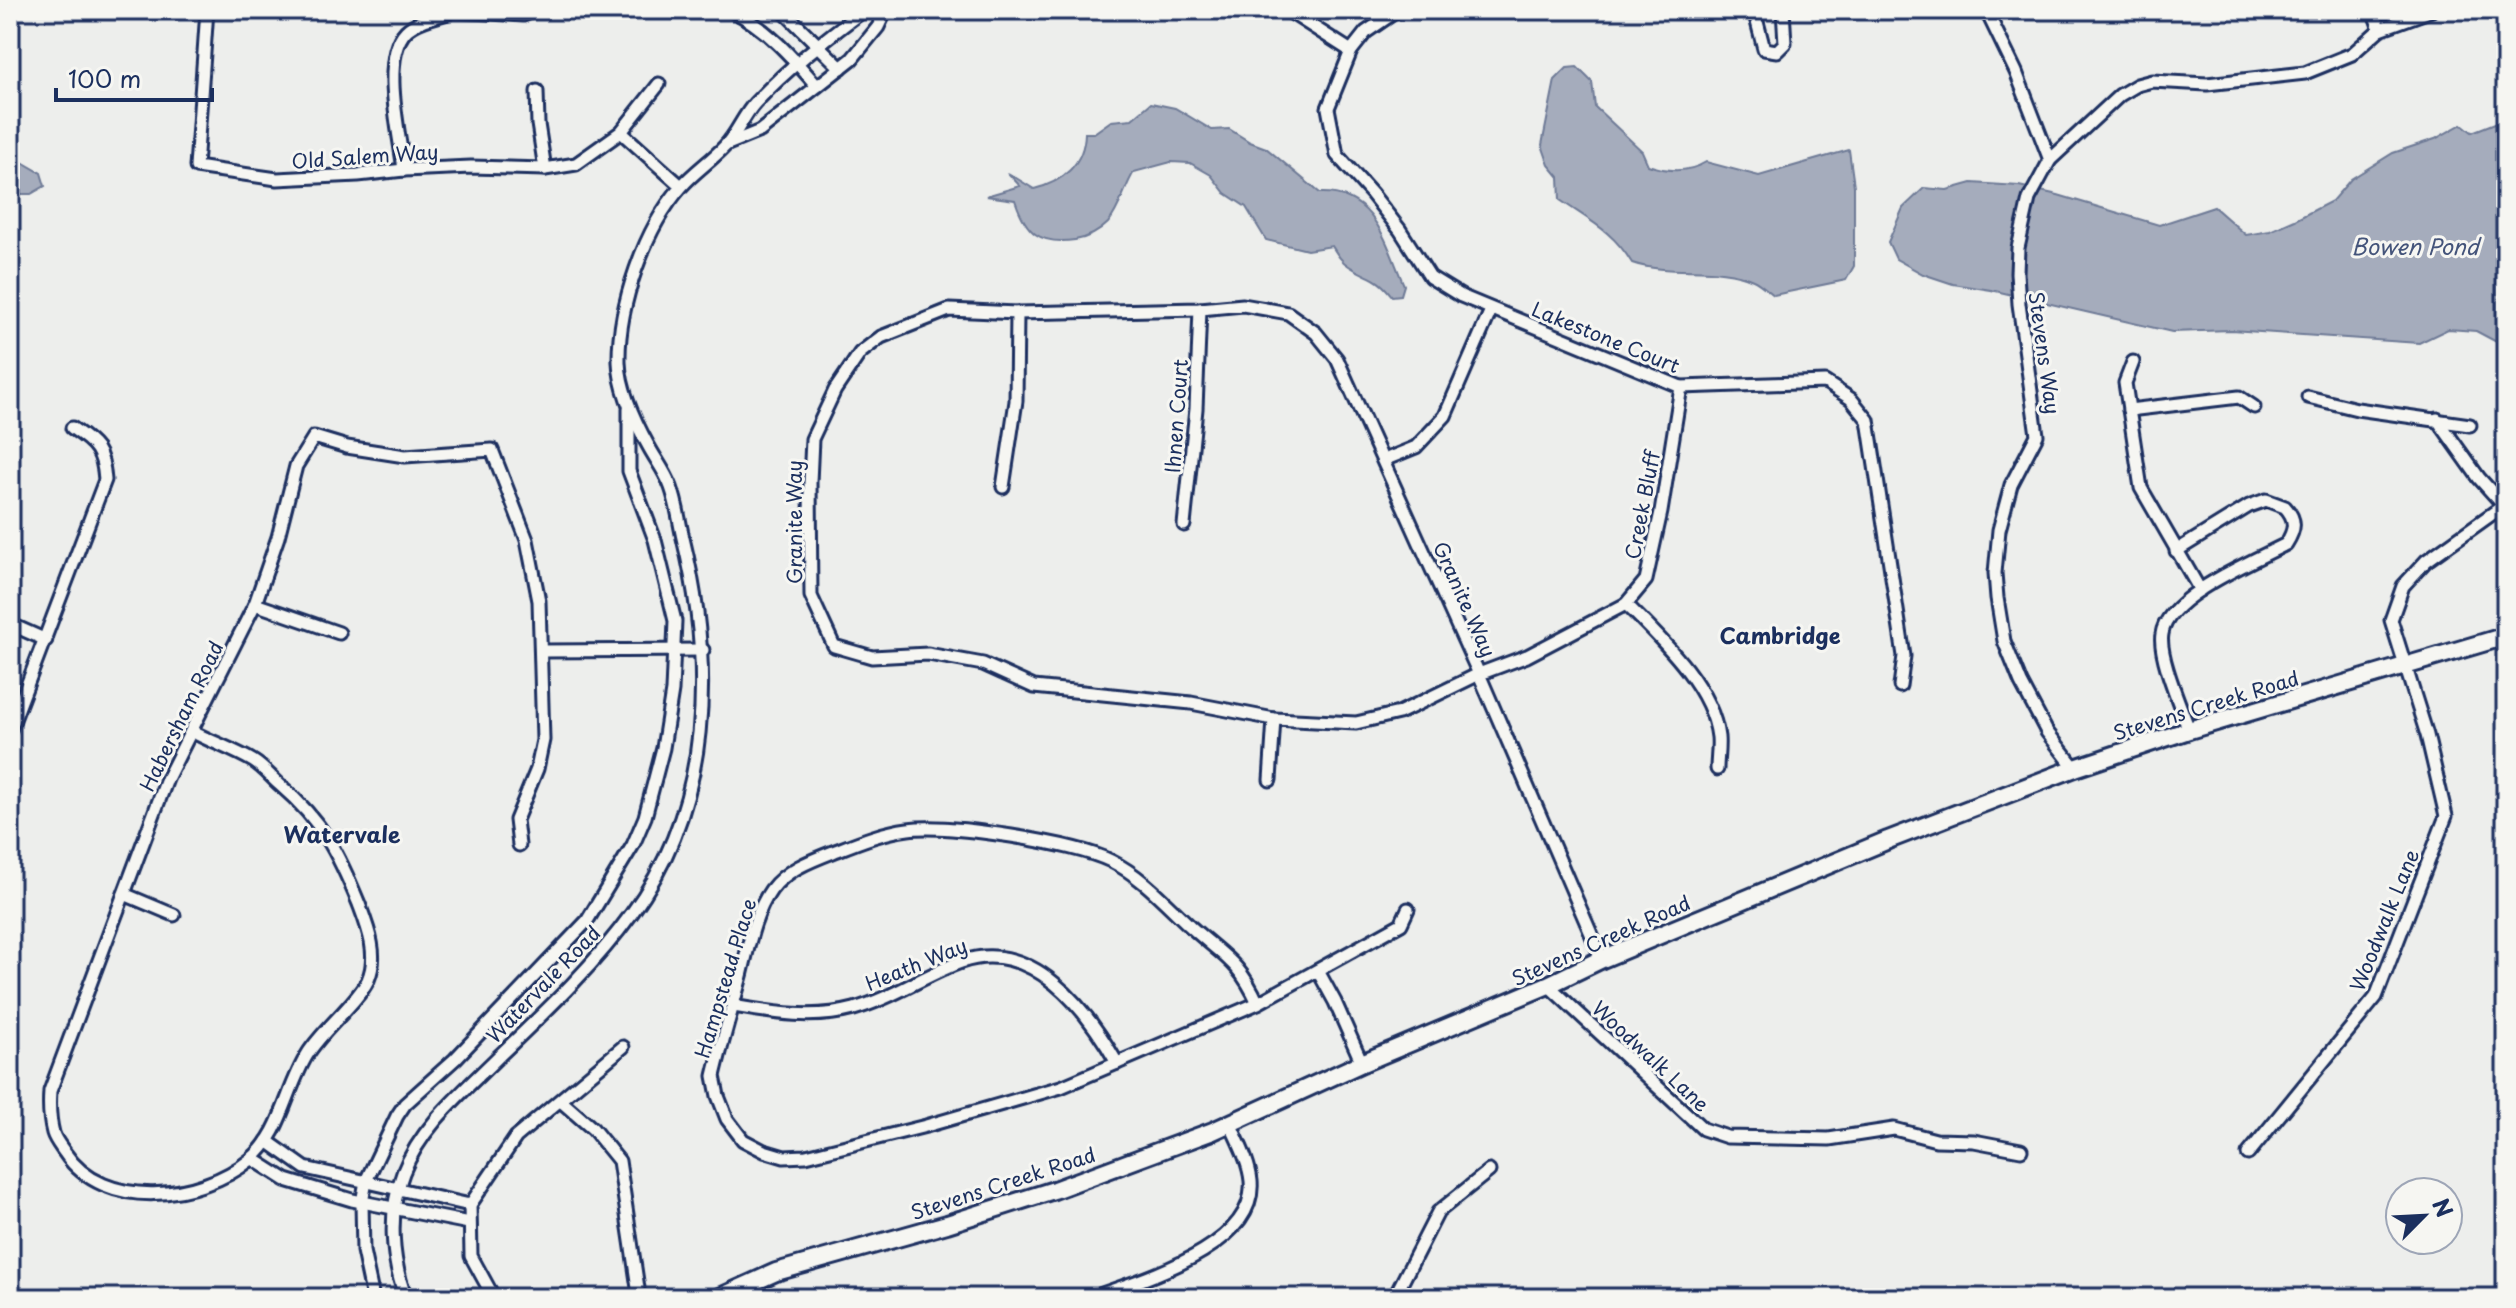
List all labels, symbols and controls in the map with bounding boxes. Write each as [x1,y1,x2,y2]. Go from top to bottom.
scale bar [56,52,212,102]
text: 100 m [68,60,141,96]
street label: Old Salem Way [291,136,439,176]
water label: Bowen Pond [2351,229,2483,262]
street label: Stevens Way [2022,290,2068,416]
street label: Lakestone Court [1527,294,1685,380]
street label: Ihnen Court [1157,358,1195,474]
street label: Creek Bluff [1617,446,1668,562]
street label: Granite Way [779,460,809,584]
street label: Granite Way [1426,536,1504,662]
district label: Cambridge [1719,618,1841,651]
street label: Habersham Road [132,636,230,796]
street label: Stevens Creek Road [2110,663,2302,747]
district label: Watervale [284,817,401,850]
street label: Woodwalk Lane [2342,844,2426,996]
street label: Stevens Creek Road [1507,887,1695,993]
street label: Hampstead Place [686,895,764,1061]
street label: Watervale Road [479,918,607,1050]
street label: Heath Way [861,930,971,998]
street label: Woodwalk Lane [1586,994,1716,1118]
street label: Stevens Creek Road [907,1139,1099,1227]
north arrow [2384,1176,2464,1256]
text: N [2425,1193,2462,1222]

